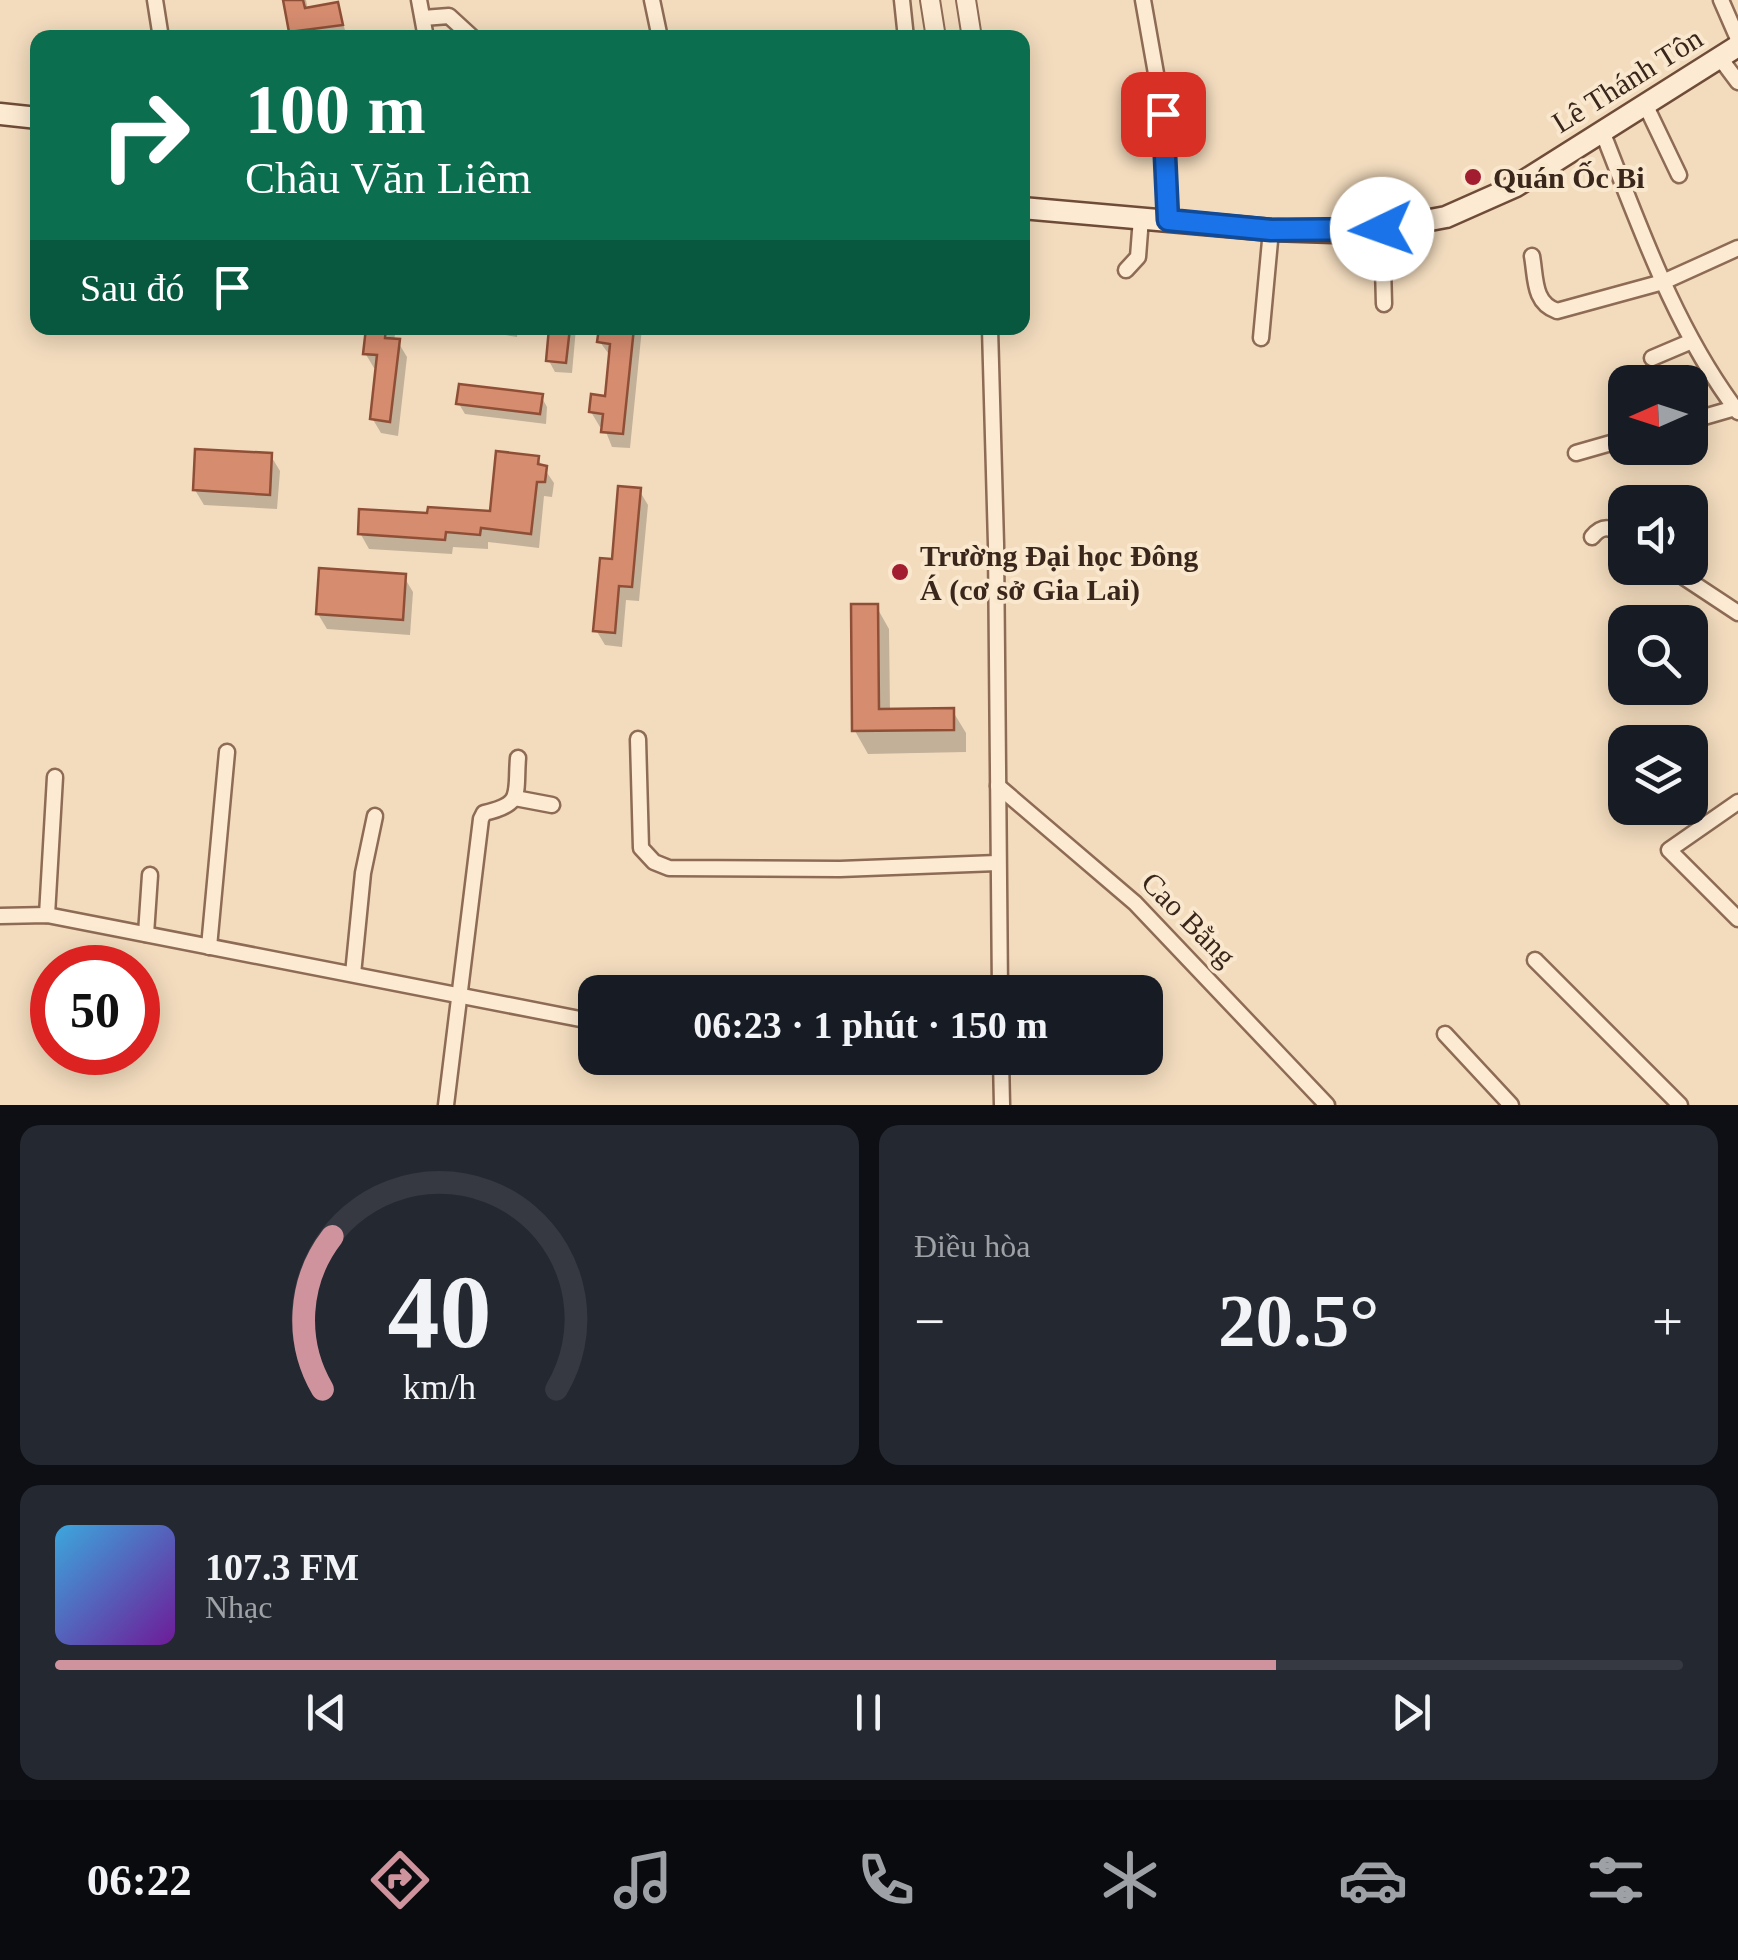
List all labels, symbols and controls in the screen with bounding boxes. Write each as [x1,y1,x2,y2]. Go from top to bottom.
street label: Lê Thánh Tôn [1546,21,1708,139]
icon: right [80,70,210,200]
text: 100 m [245,71,426,148]
pin [1121,72,1206,157]
icon: arrive [1136,87,1191,142]
text: Châu Văn Liêm [245,153,532,203]
place label: Quán Ốc Bi [1493,161,1645,194]
marker: Quán Ốc Bi [1462,166,1484,188]
position arrow [1330,177,1434,281]
icon: arrive [205,260,260,315]
text: Sau đó [80,267,185,309]
north arrow [1608,365,1708,465]
map controls [1608,365,1708,825]
button: sound [1608,485,1708,585]
place label: Trường Đại học Đông Á (cơ sở Gia Lai) [920,539,1198,607]
marker: Trường Đại học Đông Á (cơ sở Gia Lai) [889,561,911,583]
button: search [1608,605,1708,705]
button: layers [1608,725,1708,825]
street label: Cao Bằng [1135,865,1243,973]
speed limit sign: 50 [30,945,160,1075]
text: 06:23 · 1 phút · 150 m [693,1004,1048,1046]
text: Điều hòa [914,1228,1030,1264]
text: 40 [388,1254,492,1369]
text: 20.5° [1218,1279,1379,1362]
text: − [914,1291,945,1352]
text: + [1652,1291,1683,1352]
text: km/h [403,1367,476,1407]
text: 107.3 FM [205,1546,359,1588]
text: Nhạc [205,1589,273,1625]
icon: previous [299,1685,354,1740]
icon: pause [841,1685,896,1740]
icon: next [1384,1685,1439,1740]
icon: directions [365,1845,435,1915]
icon: music [608,1845,678,1915]
icon: phone [851,1845,921,1915]
icon: climate [1095,1845,1165,1915]
icon: car [1338,1845,1408,1915]
icon: filters [1581,1845,1651,1915]
text: 06:22 [87,1855,192,1905]

